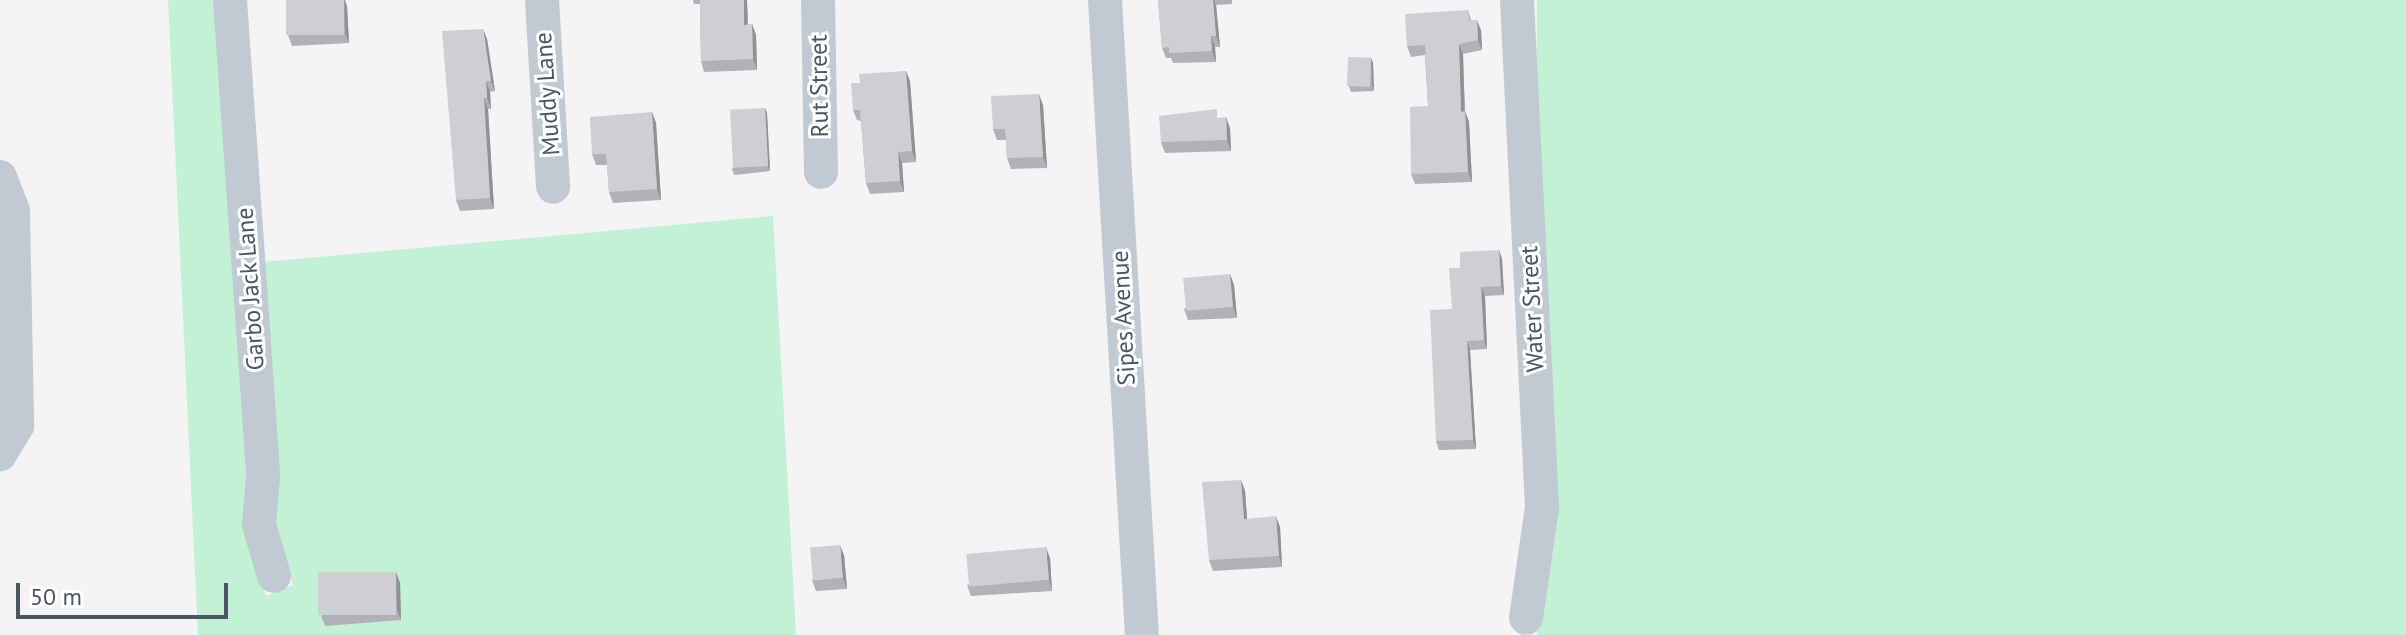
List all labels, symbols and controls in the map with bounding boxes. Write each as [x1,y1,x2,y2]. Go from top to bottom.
street label: Muddy Lane [528,31,566,157]
street label: Rut Street [804,34,834,138]
street label: Garbo Jack Lane [230,206,270,372]
street label: Water Street [1514,245,1550,373]
street label: Sipes Avenue [1105,249,1141,387]
scale bar [20,567,232,617]
text: 50 m [30,581,82,612]

